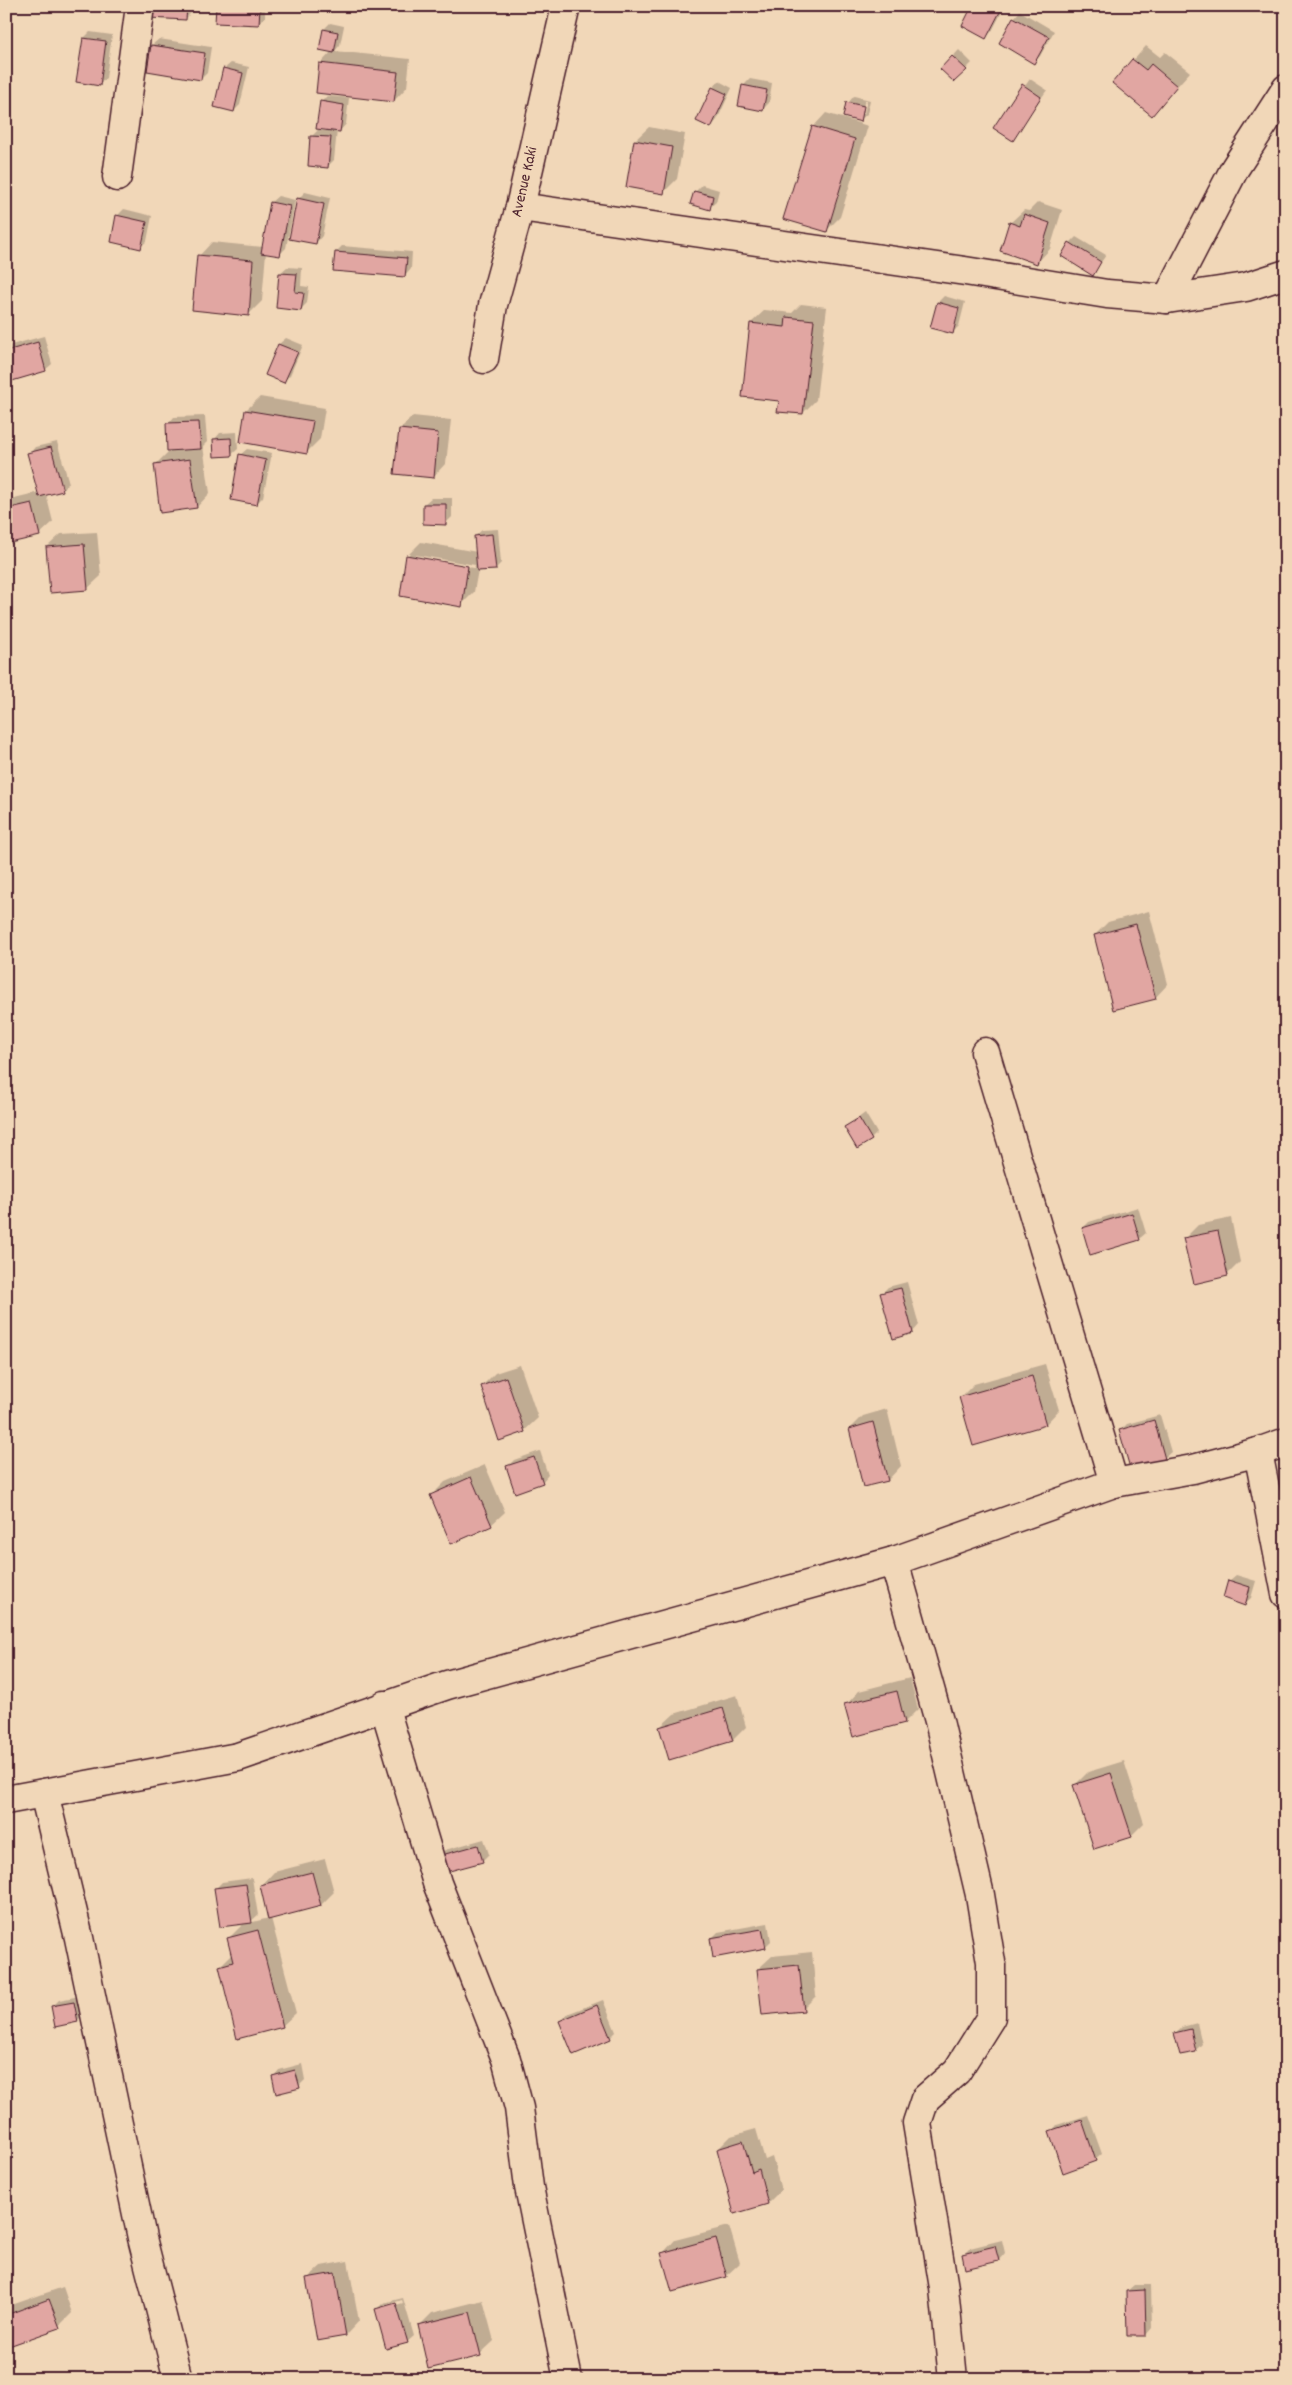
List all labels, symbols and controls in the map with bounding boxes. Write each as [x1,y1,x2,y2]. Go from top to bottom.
street label: Avenue Kaki [506,144,544,220]

